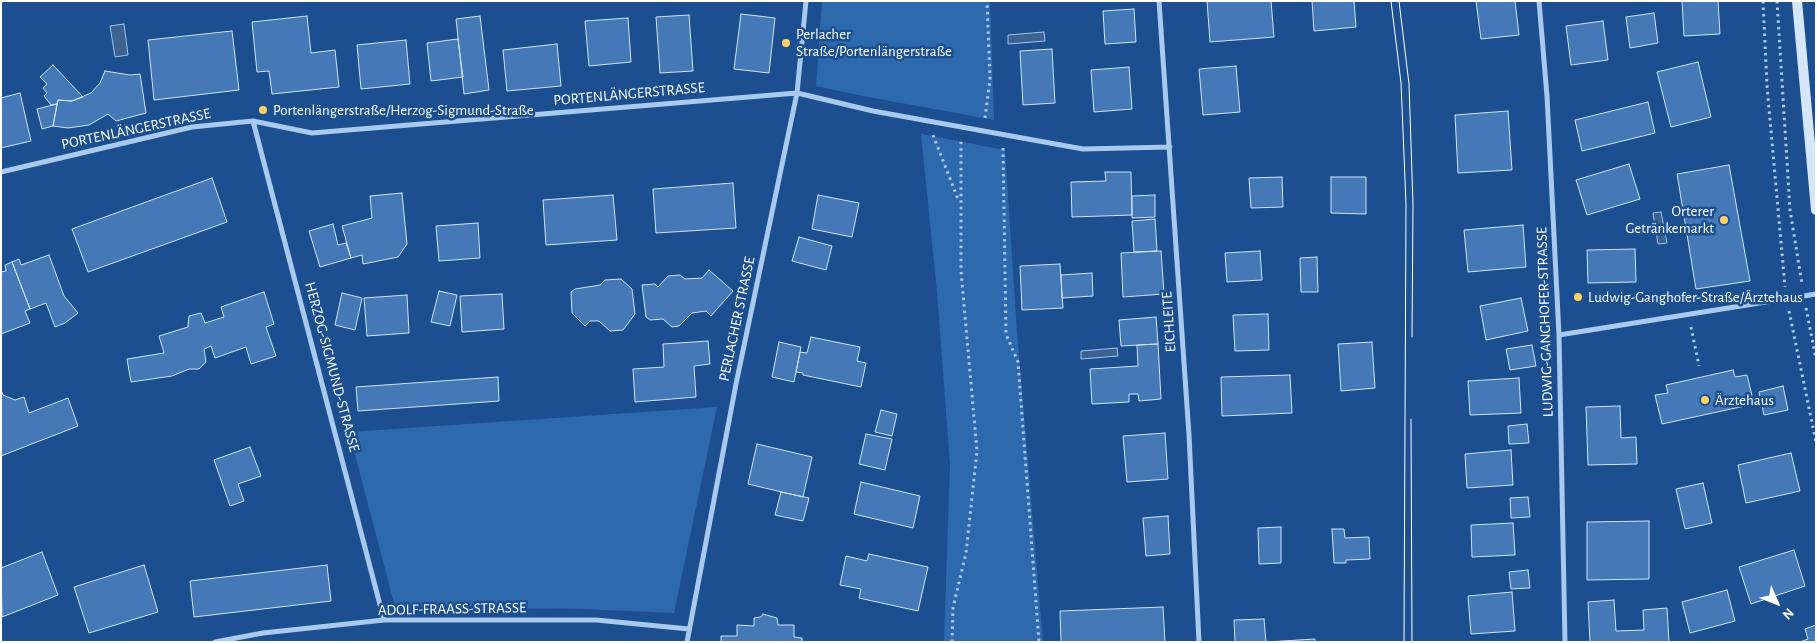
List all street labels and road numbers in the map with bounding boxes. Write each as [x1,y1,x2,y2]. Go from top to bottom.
street label: PORTENLÄNGERSTRASSE [553,78,705,110]
street label: PORTENLÄNGERSTRASSE [60,104,212,154]
street label: LUDWIG-GANGHOFER-STRASSE [1533,227,1557,417]
street label: PERLACHER STRASSE [715,255,759,383]
street label: HERZOG-SIGMUND-STRASSE [301,280,363,454]
street label: EICHLEITE [1158,291,1180,353]
street label: ADOLF-FRAASS-STRASSE [378,599,526,619]

